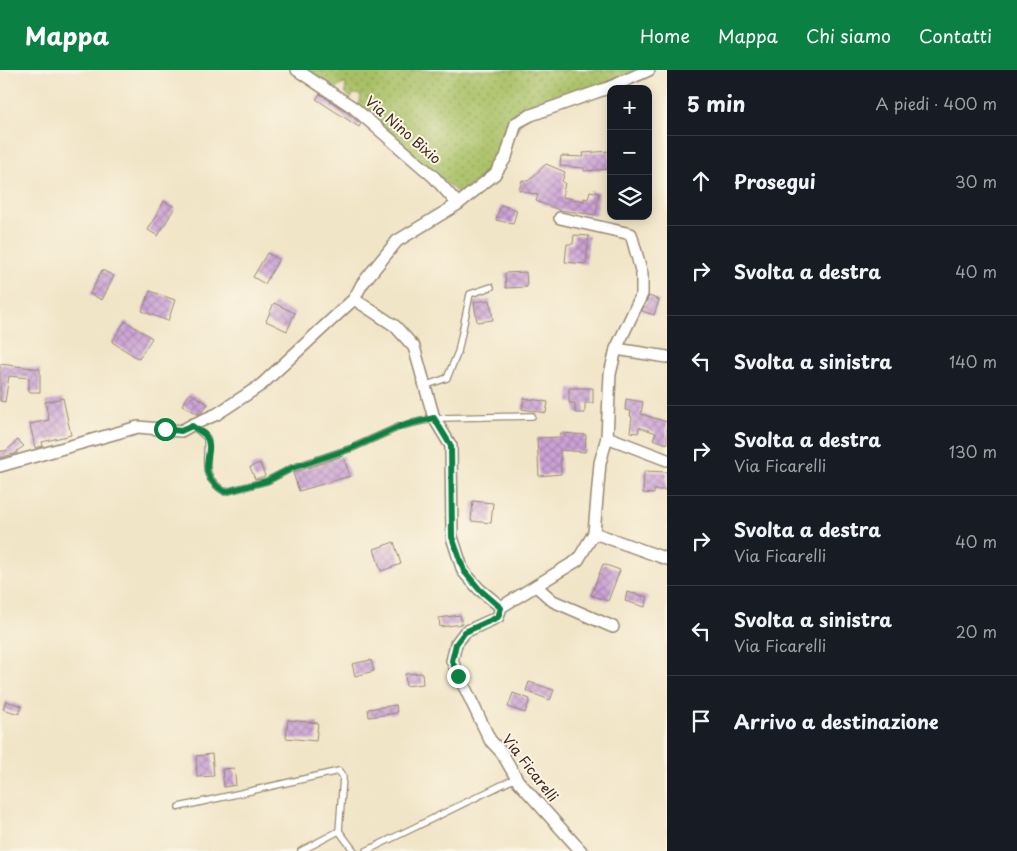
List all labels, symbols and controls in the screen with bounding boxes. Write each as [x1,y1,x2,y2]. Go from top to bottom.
text: Mappa [25,17,109,53]
text: Home [640,22,690,49]
text: Mappa [718,22,778,49]
text: Chi siamo [806,22,891,49]
text: Contatti [919,22,992,49]
map controls [607,85,652,220]
button: + [607,85,652,130]
text: 5 min [687,87,745,119]
street label: Via Nino Bixio [361,91,446,169]
text: A piedi · 400 m [875,91,997,115]
button: − [607,130,652,175]
icon: ahead [687,167,715,195]
text: Prosegui [734,167,816,195]
text: 30 m [955,169,997,193]
button: layers [607,175,652,220]
icon: right [687,257,715,285]
text: Svolta a destra [734,257,881,285]
text: 40 m [955,259,997,283]
icon: left [687,347,715,375]
text: Svolta a sinistra [734,347,892,375]
text: 140 m [949,349,997,373]
route start [154,418,177,441]
text: Svolta a destra [734,425,881,453]
icon: right [687,437,715,465]
text: 130 m [949,439,997,463]
text: Via Ficarelli [734,453,826,477]
text: Svolta a destra [734,515,881,543]
icon: right [687,527,715,555]
text: 40 m [955,529,997,553]
text: Via Ficarelli [734,543,826,567]
text: Svolta a sinistra [734,605,892,633]
icon: left [687,617,715,645]
text: 20 m [956,619,997,643]
text: Via Ficarelli [734,633,826,657]
route end [447,665,470,688]
icon: arrive [687,707,715,735]
text: Arrivo a destinazione [734,707,939,735]
street label: Via Ficarelli [497,729,564,806]

